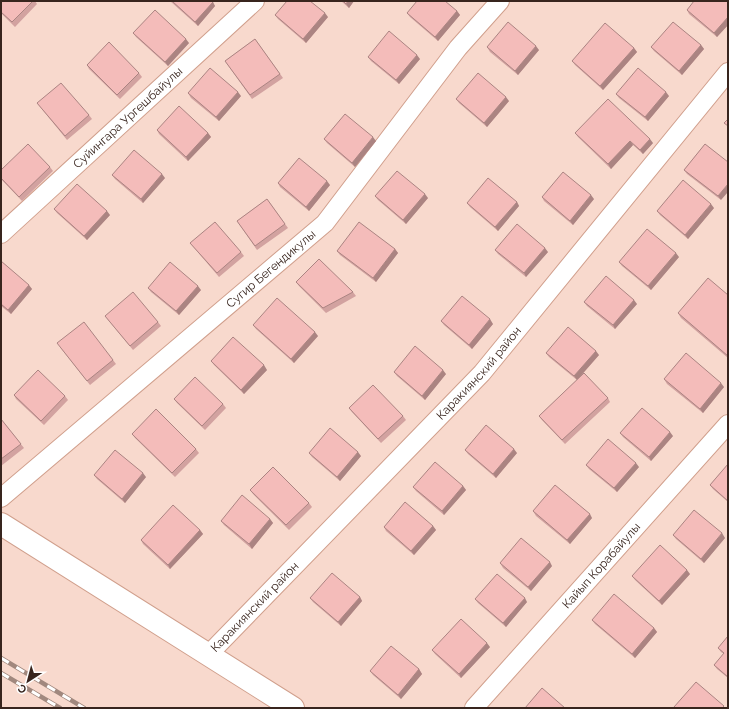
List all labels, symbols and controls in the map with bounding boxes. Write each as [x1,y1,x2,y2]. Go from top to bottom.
street label: Суйингара Ургешбайулы [70,64,185,171]
street label: Сугир Бегендикулы [223,227,318,311]
street label: Каракиянский район [434,324,524,423]
street label: Кайып Корабайулы [559,520,643,611]
street label: Каракиянский район [208,559,302,655]
north arrow [8,661,48,701]
text: С [15,681,29,696]

